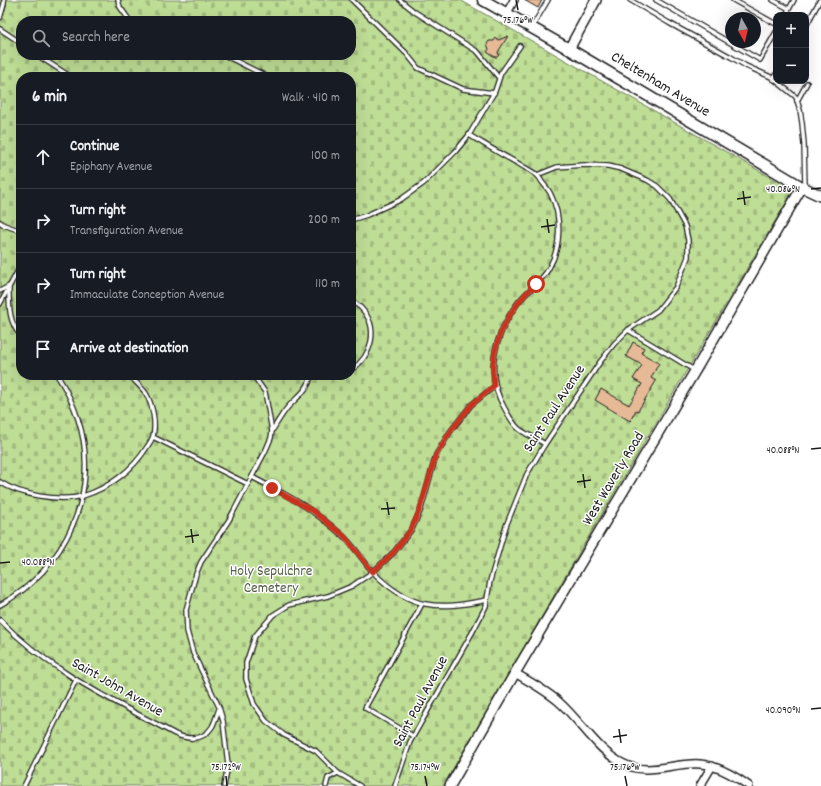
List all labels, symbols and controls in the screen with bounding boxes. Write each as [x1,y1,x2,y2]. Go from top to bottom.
north arrow [725,12,761,48]
map controls [773,12,809,84]
button: + [773,12,809,48]
text: 75.176°W [503,14,533,28]
search box [16,16,356,60]
icon: search [30,27,52,49]
text: Search here [62,27,130,49]
street label: Cheltenham Avenue [606,47,714,124]
button: − [773,48,809,84]
text: 6 min [32,86,67,110]
text: Walk · 410 m [282,89,340,108]
text: Continue [70,136,119,158]
icon: ahead [32,146,54,168]
text: 100 m [311,147,340,166]
text: Epiphany Avenue [70,158,152,177]
text: 40.086°N [766,183,800,197]
text: Turn right [70,200,126,222]
icon: right [32,210,54,232]
text: 200 m [308,211,340,230]
text: Transfiguration Avenue [70,222,183,241]
text: Turn right [70,264,126,286]
icon: right [32,274,54,296]
text: 110 m [315,275,340,294]
route start [527,275,545,293]
text: Immaculate Conception Avenue [70,286,224,305]
icon: arrive [32,338,54,360]
text: Arrive at destination [70,338,188,360]
street label: Saint Paul Avenue [518,360,592,457]
street label: West Waverly Road [577,428,651,530]
text: 40.088°N [767,444,799,458]
route end [263,479,281,497]
text: 40.088°N [22,556,54,570]
park label: Holy Sepulchre Cemetery [230,561,313,600]
street label: Saint Paul Avenue [388,652,455,752]
street label: Saint John Avenue [67,653,167,723]
text: 40.090°N [766,704,801,718]
text: 75.172°W [211,761,241,775]
text: 75.174°W [410,761,440,775]
text: 75.176°W [610,761,640,775]

